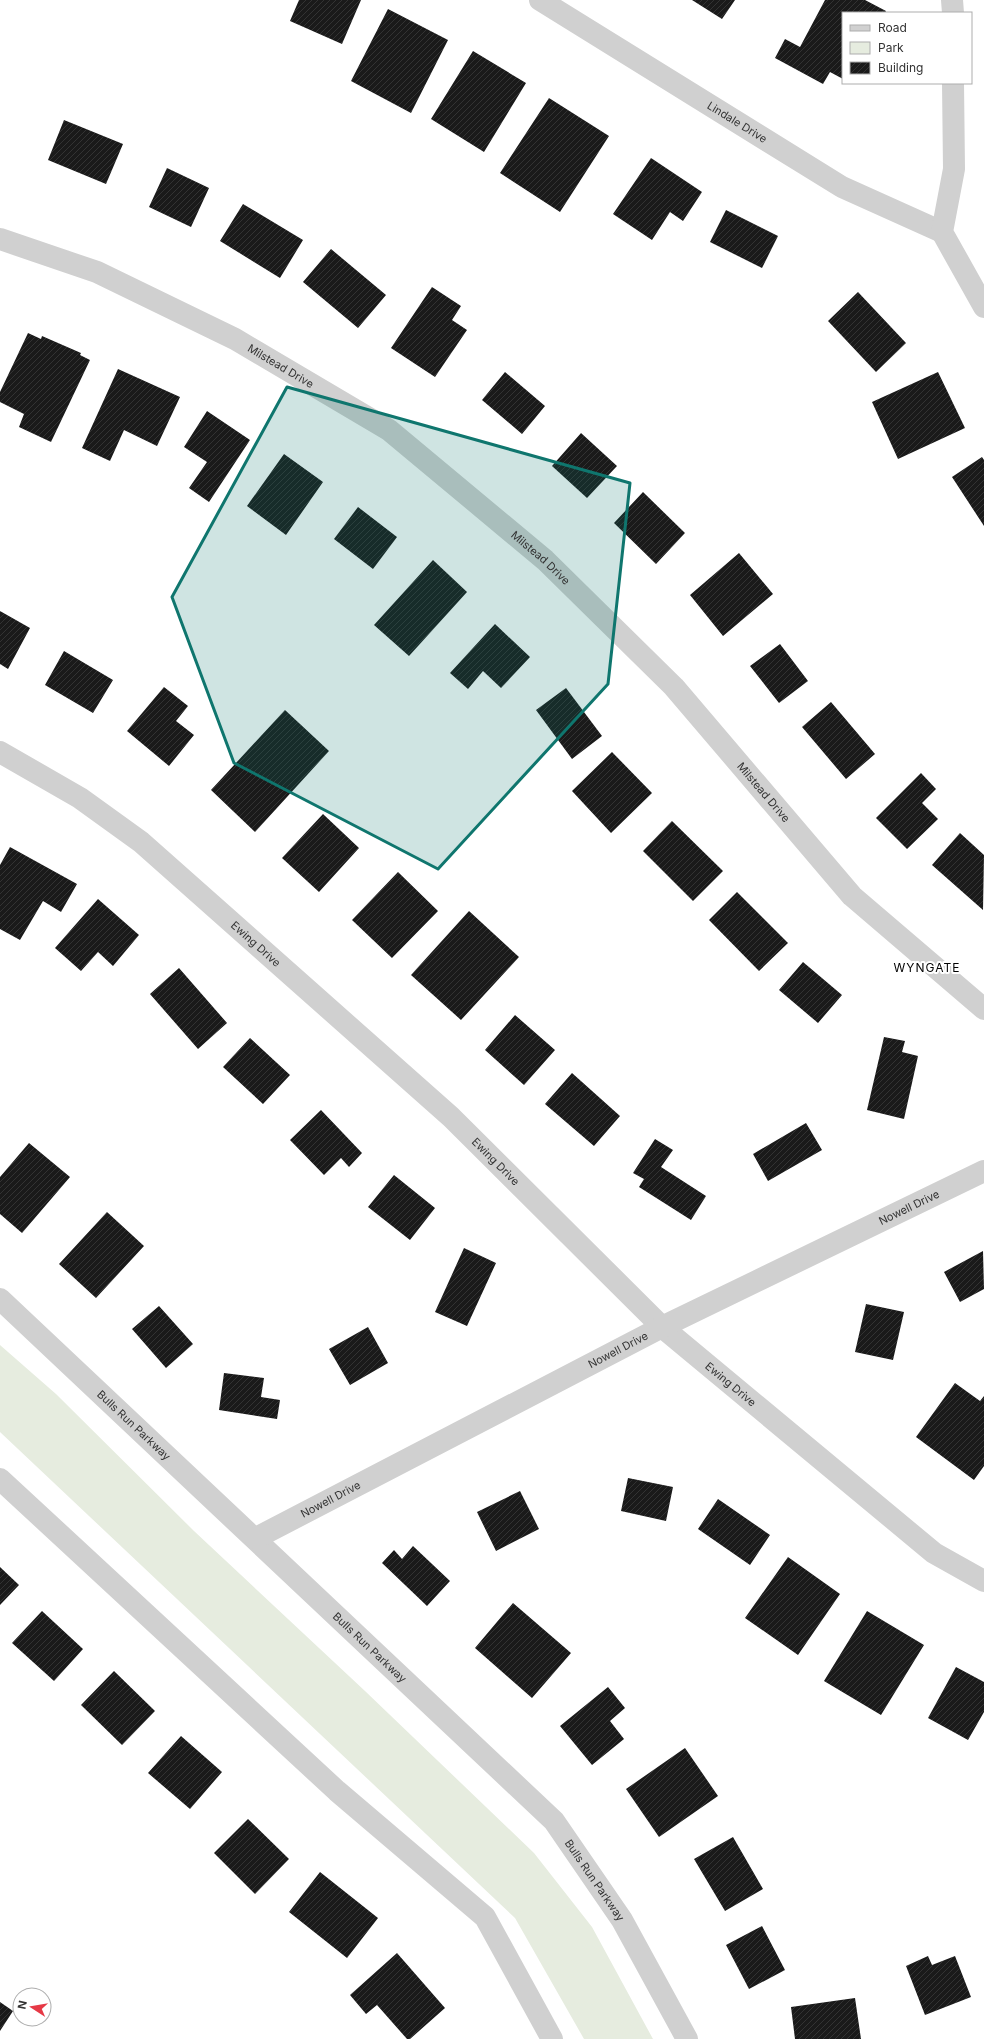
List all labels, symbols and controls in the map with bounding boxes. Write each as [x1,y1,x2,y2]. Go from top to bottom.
legend [842,12,972,84]
text: Road [878,20,907,35]
text: Park [878,40,904,55]
text: Building [878,60,923,75]
street label: Lindale Drive [705,98,770,146]
street label: Milstead Drive [245,341,316,391]
street label: Milstead Drive [508,528,573,588]
street label: Milstead Drive [734,759,793,825]
street label: Ewing Drive [228,918,284,970]
district label: WYNGATE [894,960,960,975]
street label: Ewing Drive [469,1135,523,1188]
street label: Nowell Drive [876,1187,942,1228]
street label: Nowell Drive [586,1328,650,1371]
street label: Ewing Drive [702,1359,759,1409]
street label: Bulls Run Parkway [94,1387,174,1463]
street label: Nowell Drive [298,1478,363,1521]
street label: Bulls Run Parkway [330,1609,409,1685]
street label: Bulls Run Parkway [562,1837,628,1924]
north arrow [12,1987,52,2027]
text: N [14,1999,30,2010]

